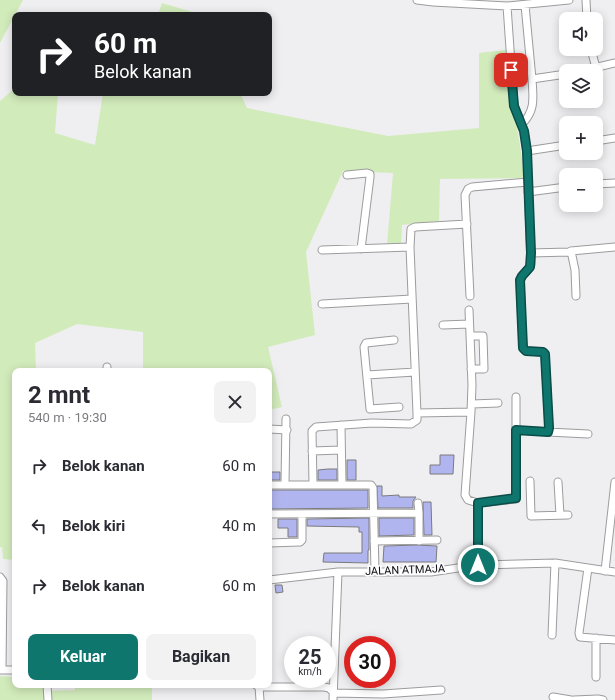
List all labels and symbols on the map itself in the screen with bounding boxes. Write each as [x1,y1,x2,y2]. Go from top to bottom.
pin [494,53,528,87]
position arrow [457,544,499,586]
street label: JALAN ATMAJA [365,562,446,578]
speed limit sign: 30 [344,636,396,688]

